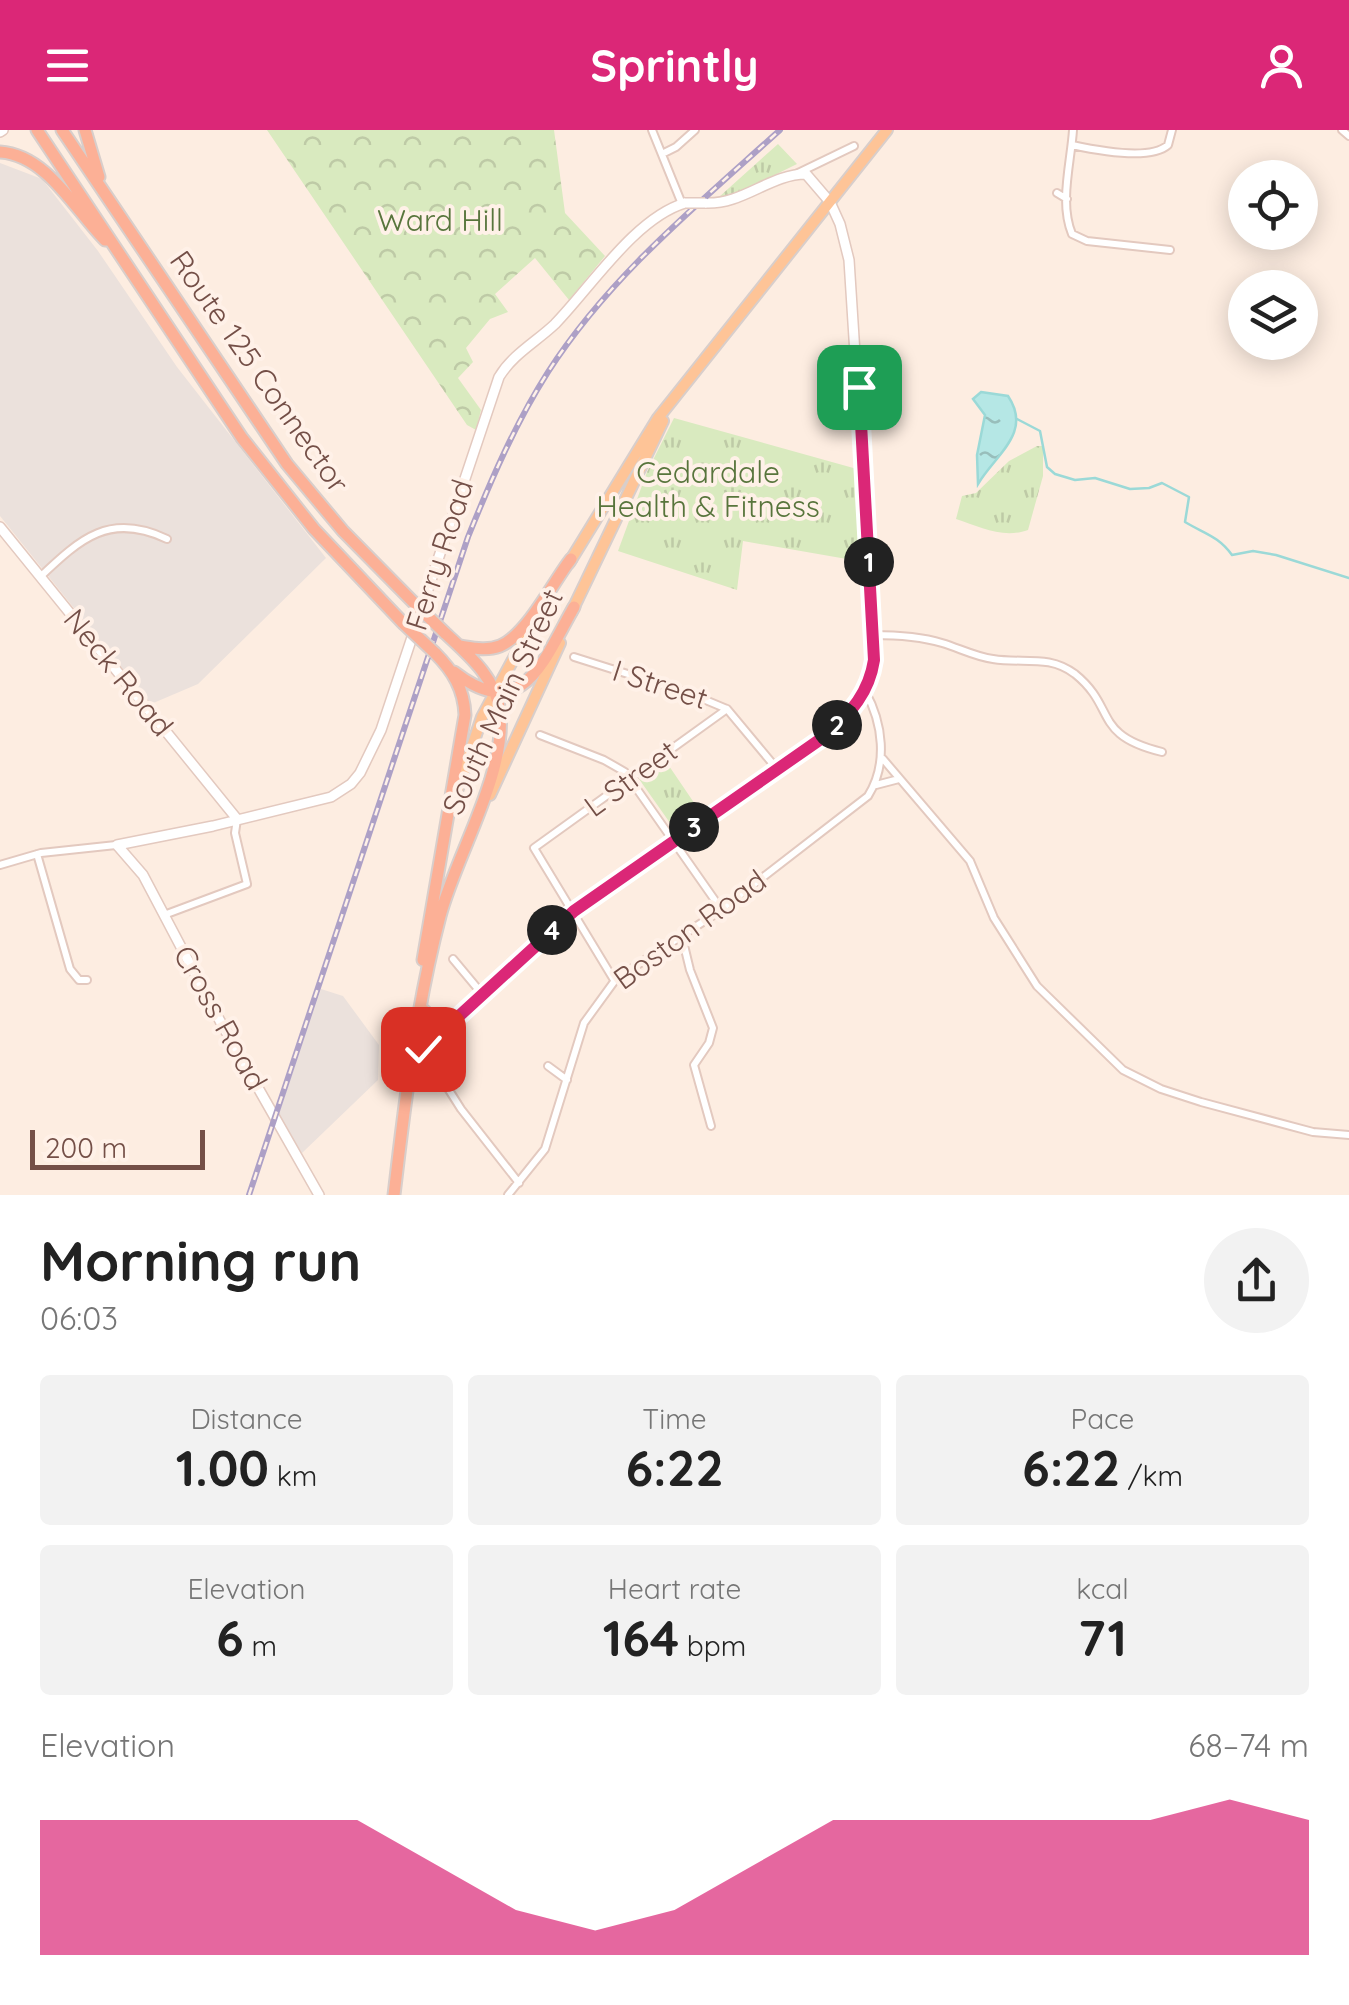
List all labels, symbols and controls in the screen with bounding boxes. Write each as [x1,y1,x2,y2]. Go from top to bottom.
text: Sprintly [590,37,759,93]
icon: menu [40,38,95,93]
icon: person [1254,38,1309,93]
map controls [1228,160,1318,360]
button: locate [1228,160,1318,250]
park label: Ward Hill [377,201,503,239]
street label: Route 125 Connector [162,243,358,500]
button: layers [1228,270,1318,360]
pin [817,345,902,430]
icon: arrive [832,360,887,415]
park label: Cedardale Health & Fitness [596,453,820,525]
street label: Ferry Road [397,475,481,635]
pin: 1 [844,537,894,587]
text: 1 [864,544,874,579]
street label: South Main Street [433,583,571,820]
street label: Neck Road [56,601,182,744]
street label: I Street [608,651,713,717]
pin: 2 [812,700,862,750]
text: 2 [829,707,845,742]
street label: L Street [576,732,685,825]
pin: 3 [669,802,719,852]
text: 3 [686,809,702,844]
street label: Boston Road [606,861,773,997]
pin: 4 [527,905,577,955]
text: 4 [544,912,560,947]
street label: Cross Road [166,939,276,1096]
pin [381,1007,466,1092]
icon: check [396,1022,451,1077]
scale bar [30,1125,205,1170]
text: 200 m [45,1130,127,1165]
text: Morning run [40,1226,361,1295]
button: share [1204,1228,1309,1333]
text: 06:03 [40,1298,118,1338]
text: Distance [190,1401,303,1436]
text: Time [642,1401,707,1436]
text: Pace [1071,1401,1134,1436]
text: 1.00 [176,1436,269,1499]
text: 6:22 [625,1436,724,1499]
text: 6:22 [1022,1436,1120,1499]
text: km [269,1458,317,1493]
text: /km [1120,1458,1183,1493]
text: Elevation [187,1571,306,1606]
text: Heart rate [608,1571,741,1606]
text: kcal [1076,1571,1129,1606]
text: 6 [216,1606,244,1669]
text: 164 [603,1606,679,1669]
text: 71 [1078,1606,1127,1669]
text: m [244,1628,277,1663]
text: bpm [679,1628,746,1663]
text: Elevation [40,1725,175,1765]
text: 68–74 m [1188,1725,1309,1765]

